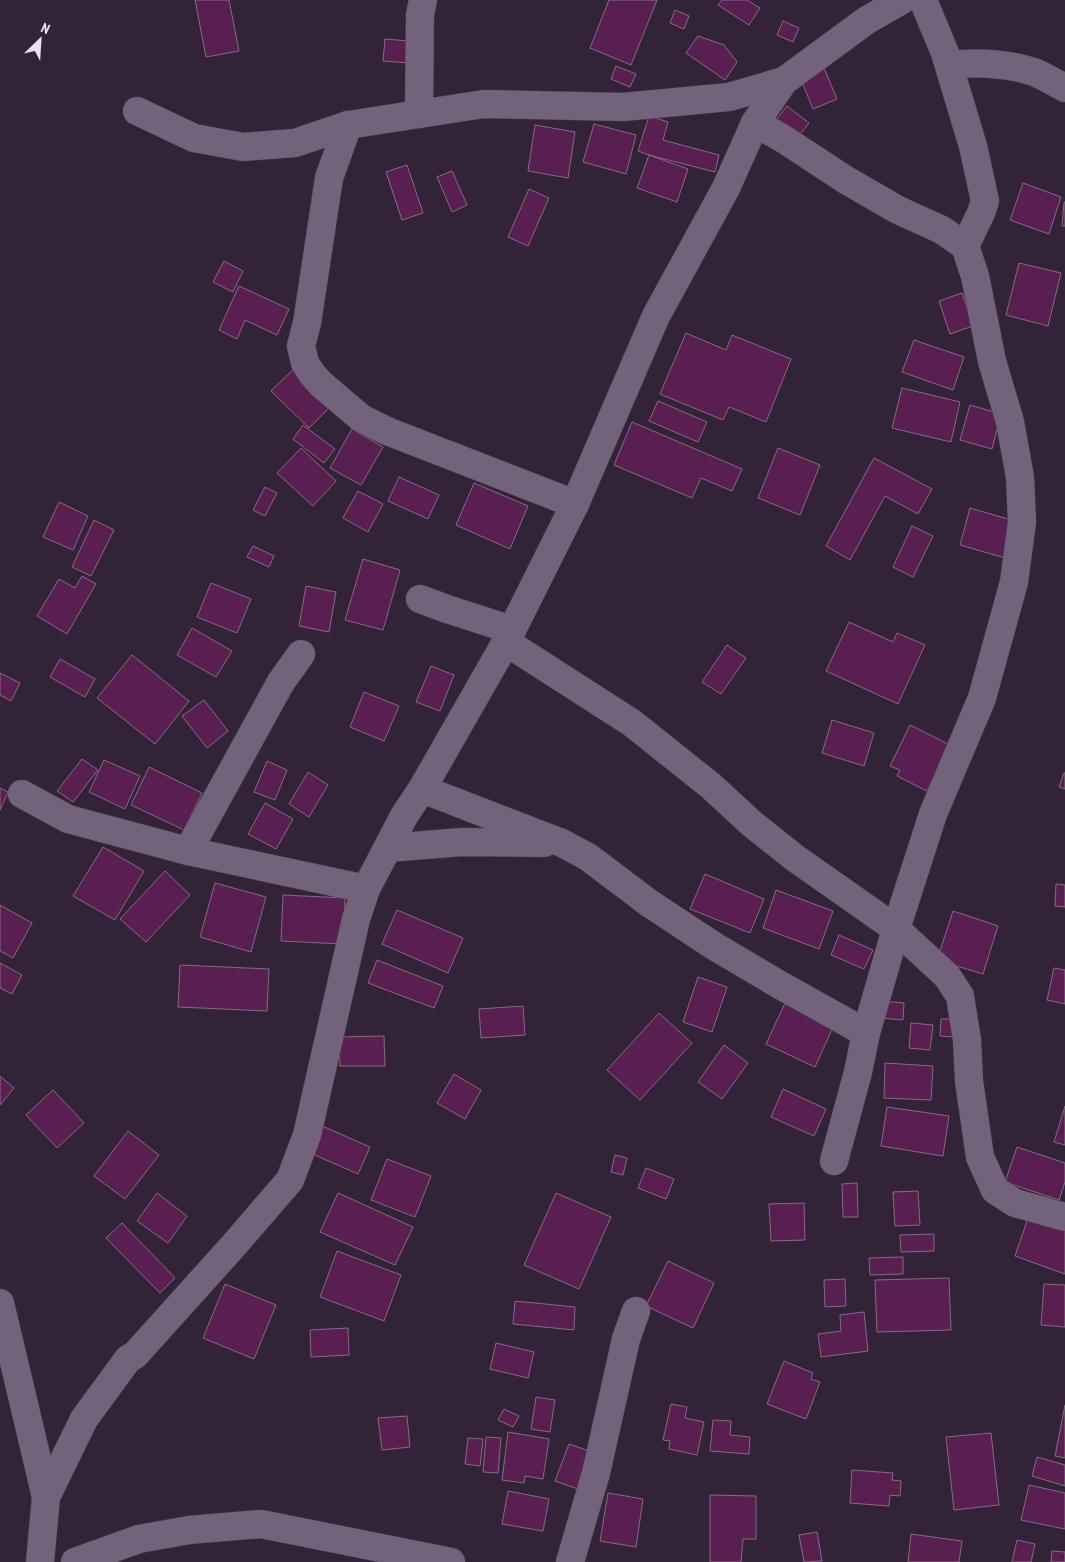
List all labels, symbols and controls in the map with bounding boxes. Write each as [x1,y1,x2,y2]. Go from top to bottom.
north arrow [15,15,65,65]
text: N [38,18,53,38]

